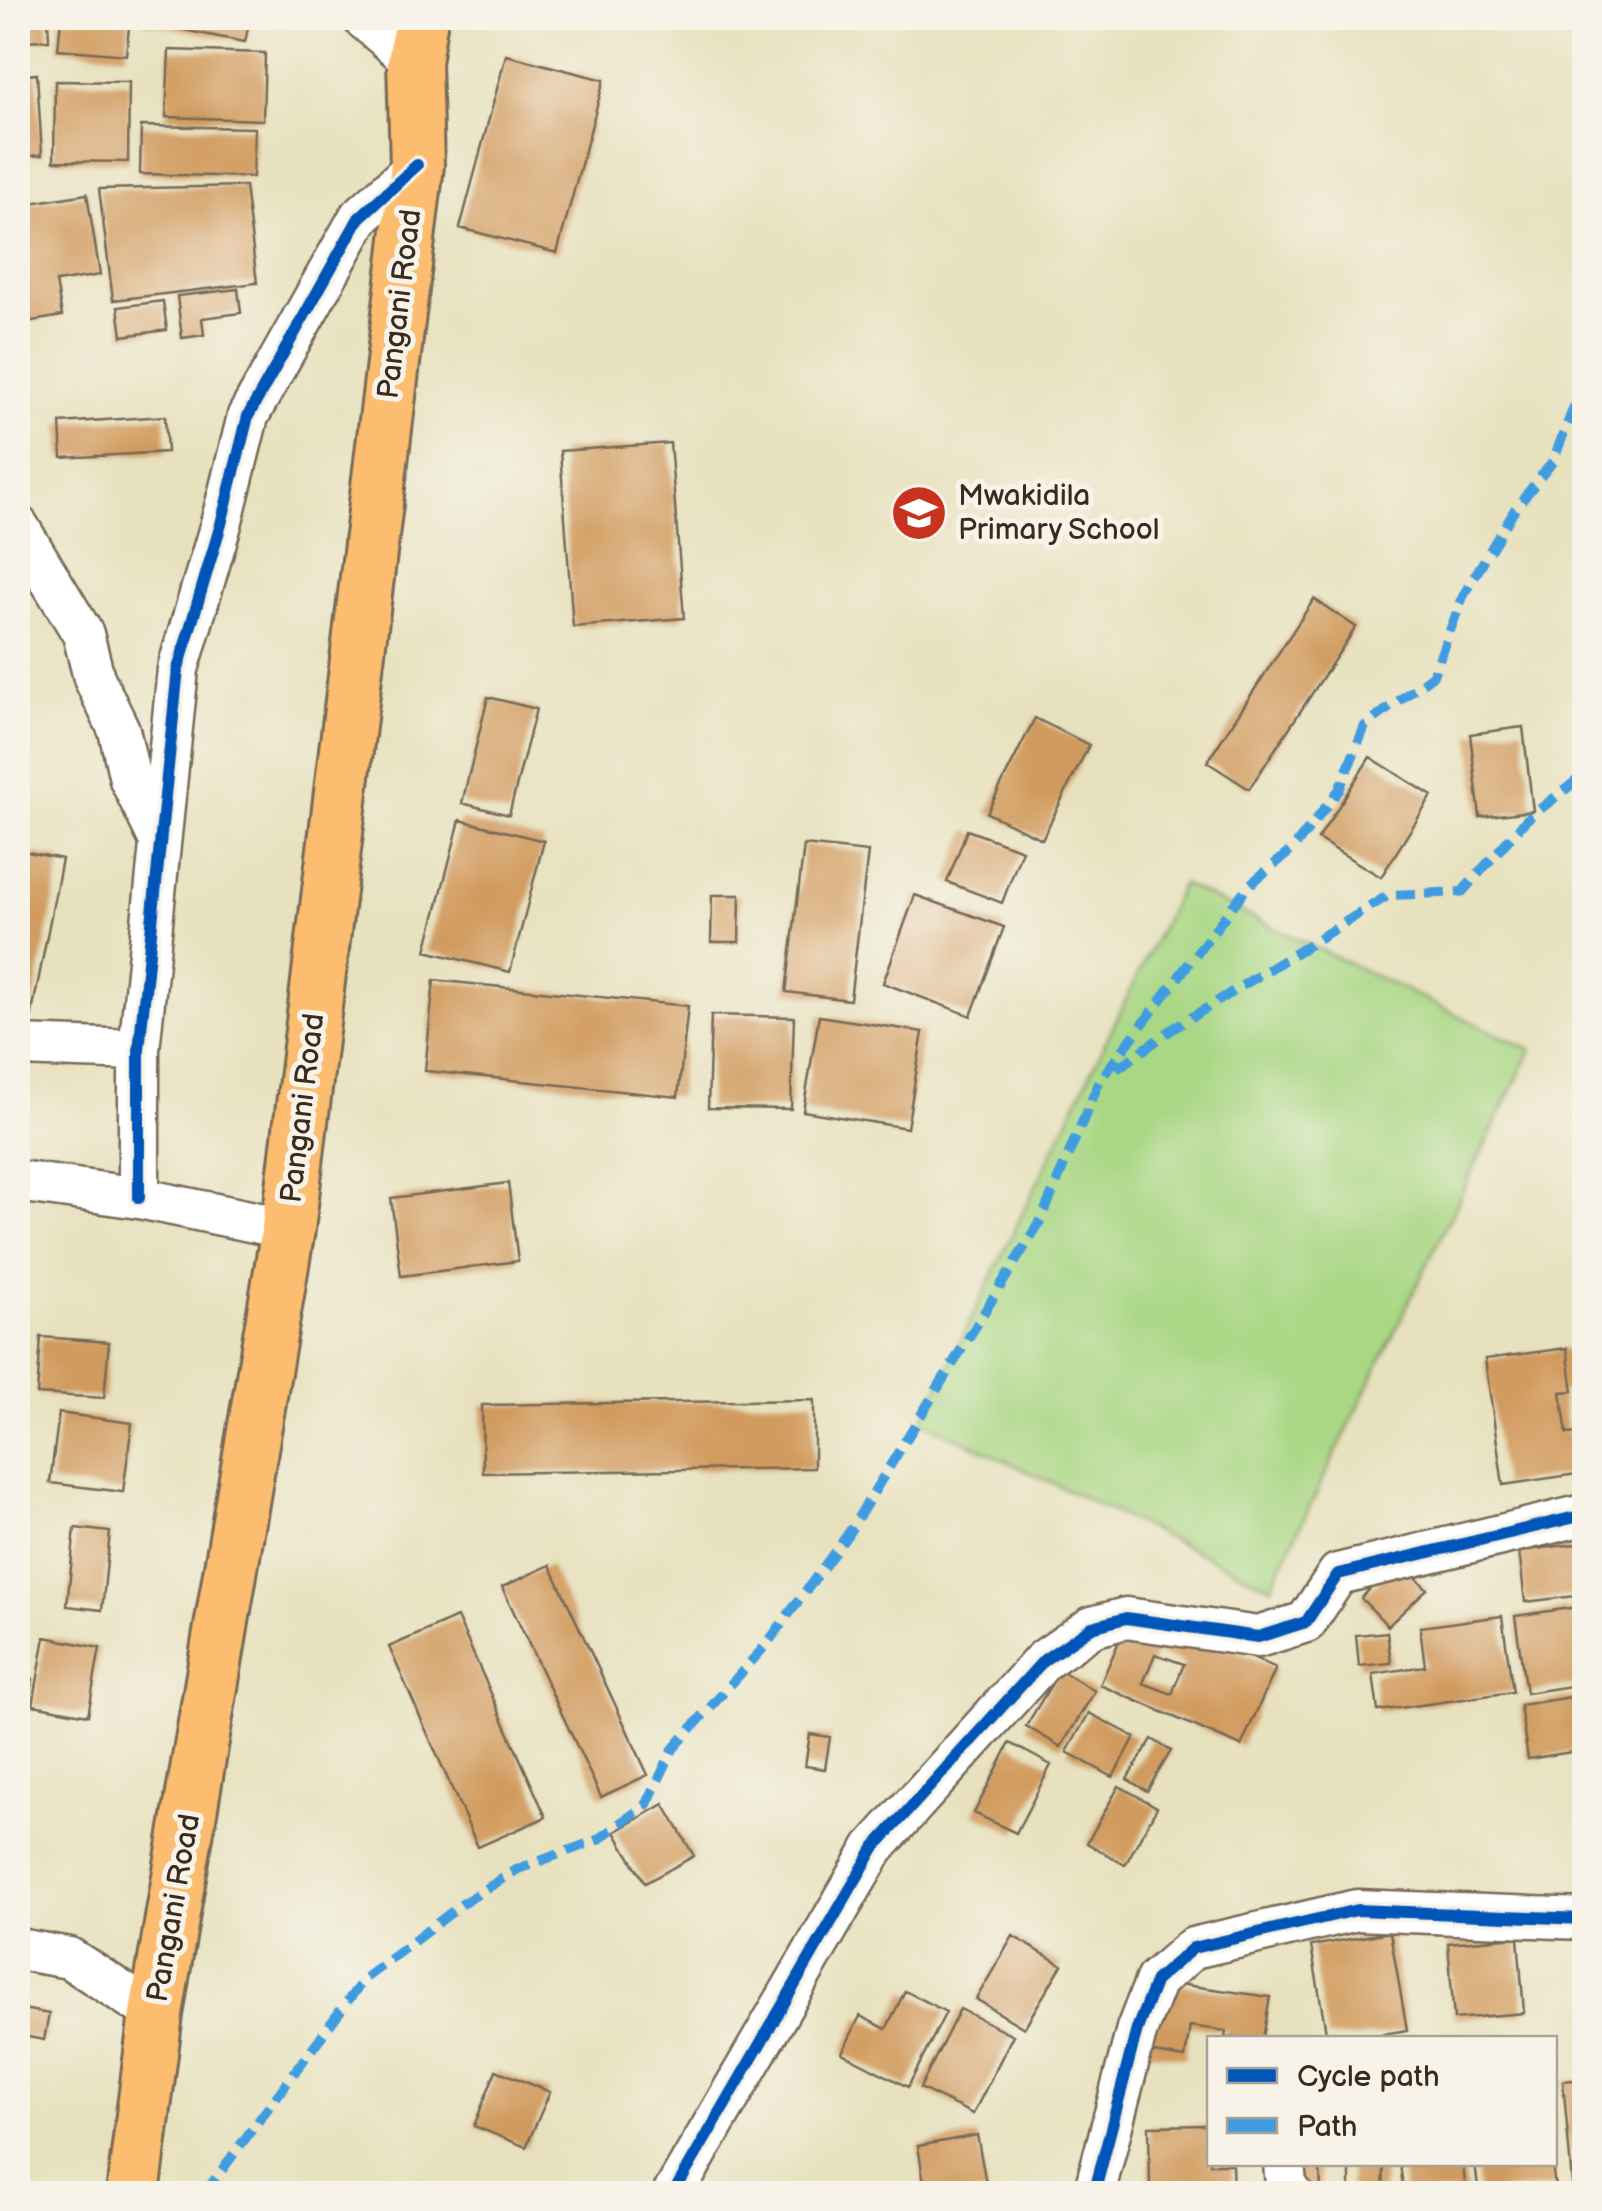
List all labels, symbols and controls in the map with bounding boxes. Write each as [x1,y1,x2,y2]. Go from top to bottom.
street label: Pangani Road [371,207,429,401]
place label: Mwakidila Primary School [958,478,1159,548]
school or university icon: Mwakidila Primary School [889,483,949,543]
street label: Pangani Road [274,1011,332,1205]
street label: Pangani Road [140,1811,208,2005]
legend [1207,2036,1557,2166]
text: Cycle path [1297,2059,1440,2095]
text: Path [1297,2109,1357,2145]

